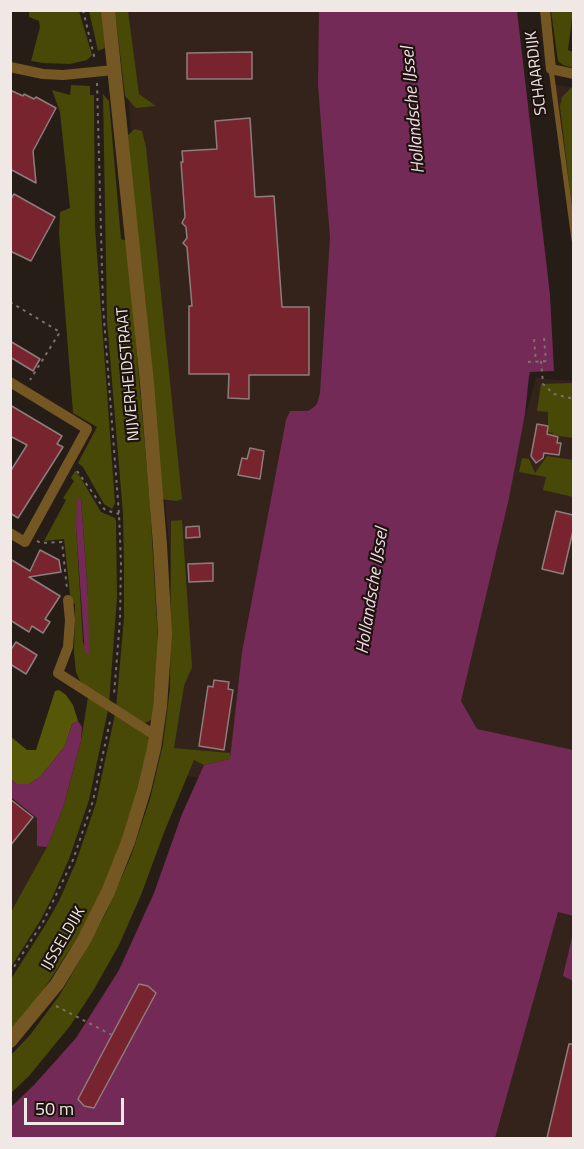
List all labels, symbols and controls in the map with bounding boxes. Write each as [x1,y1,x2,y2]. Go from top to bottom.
street label: SCHAARDIJK [522,30,552,116]
water label: Hollandsche IJssel [398,46,430,174]
street label: NIJVERHEIDSTRAAT [114,306,144,442]
water label: Hollandsche IJssel [352,526,394,656]
street label: IJSSELDIJK [38,904,90,974]
scale bar [27,1086,128,1124]
text: 50 m [35,1095,74,1122]

